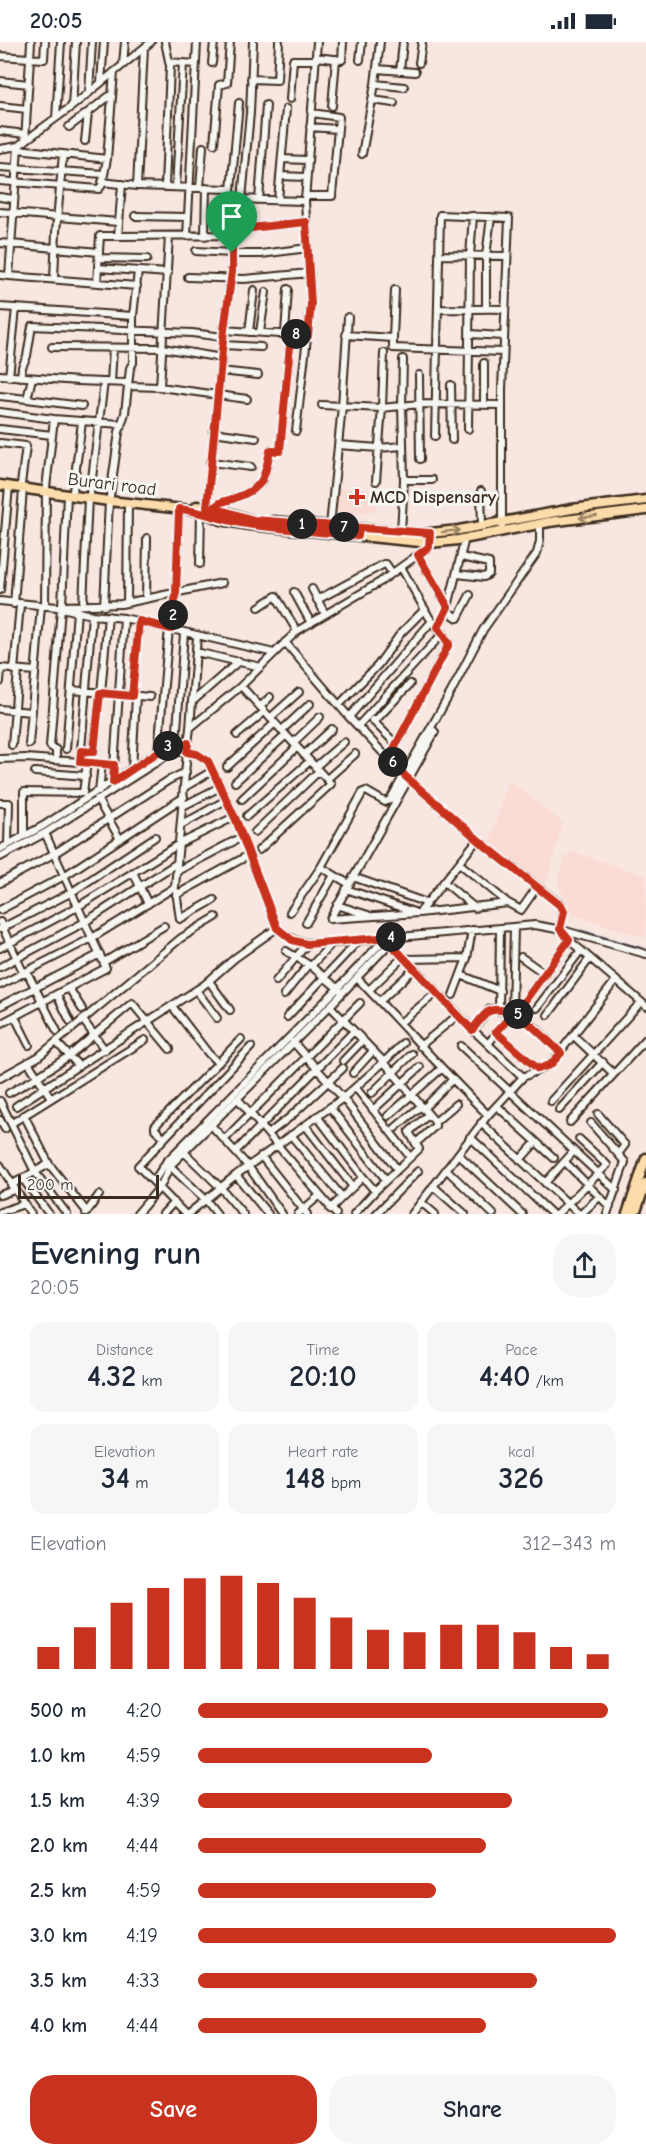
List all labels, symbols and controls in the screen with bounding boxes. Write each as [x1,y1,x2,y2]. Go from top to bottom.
text: 20:05 [30,8,82,34]
pin [206,191,257,253]
icon: arrive [215,200,248,233]
pin: 8 [281,319,311,349]
text: 8 [292,325,300,343]
street label: Burari road [67,469,157,500]
place label: MCD Dispensary [370,487,497,508]
marker: MCD Dispensary [348,488,366,506]
pin: 1 [287,509,317,539]
pin: 7 [329,512,359,542]
one-way arrow [579,512,598,523]
text: 1 [299,515,305,533]
text: 7 [340,518,348,536]
one-way arrow [440,525,460,536]
pin: 2 [158,600,188,630]
text: 2 [169,606,177,624]
pin: 3 [153,731,183,761]
text: 3 [164,737,172,755]
pin: 6 [378,747,408,777]
text: 6 [389,753,397,771]
pin: 4 [376,922,406,952]
text: 4 [387,928,395,946]
pin: 5 [503,999,533,1029]
text: 5 [514,1005,522,1023]
scale bar [18,1172,159,1200]
text: 200 m [27,1176,73,1194]
text: Evening run [30,1234,201,1272]
button: share [553,1234,616,1297]
text: 20:05 [30,1276,79,1299]
text: Distance [96,1341,153,1359]
text: Time [306,1341,340,1359]
text: Pace [505,1341,537,1359]
text: 4.32 [87,1359,136,1394]
text: 20:10 [289,1359,357,1394]
text: 4:40 [479,1359,530,1394]
text: km [136,1372,162,1390]
text: /km [530,1372,564,1390]
text: Elevation [94,1443,155,1461]
text: Heart rate [288,1443,358,1461]
text: kcal [508,1443,535,1461]
text: 34 [101,1461,130,1496]
text: 148 [285,1461,326,1496]
text: 326 [499,1461,544,1496]
text: m [130,1474,148,1492]
text: bpm [326,1474,361,1492]
text: Elevation [30,1532,107,1555]
text: 312–343 m [522,1532,616,1555]
text: 500 m [30,1699,87,1722]
text: 4:20 [126,1699,162,1722]
text: 1.0 km [30,1744,86,1767]
text: 4:59 [126,1744,161,1767]
text: 1.5 km [30,1789,85,1812]
text: 4:39 [126,1789,160,1812]
text: 2.0 km [30,1834,88,1857]
text: 4:44 [126,1834,159,1857]
text: 2.5 km [30,1879,87,1902]
text: 4:59 [126,1879,161,1902]
text: 3.0 km [30,1924,88,1947]
text: 4:19 [126,1924,158,1947]
text: 3.5 km [30,1969,87,1992]
text: 4:33 [126,1969,160,1992]
text: 4.0 km [30,2014,87,2037]
text: 4:44 [126,2014,159,2037]
button: Save [30,2075,317,2144]
button: Share [329,2075,616,2144]

